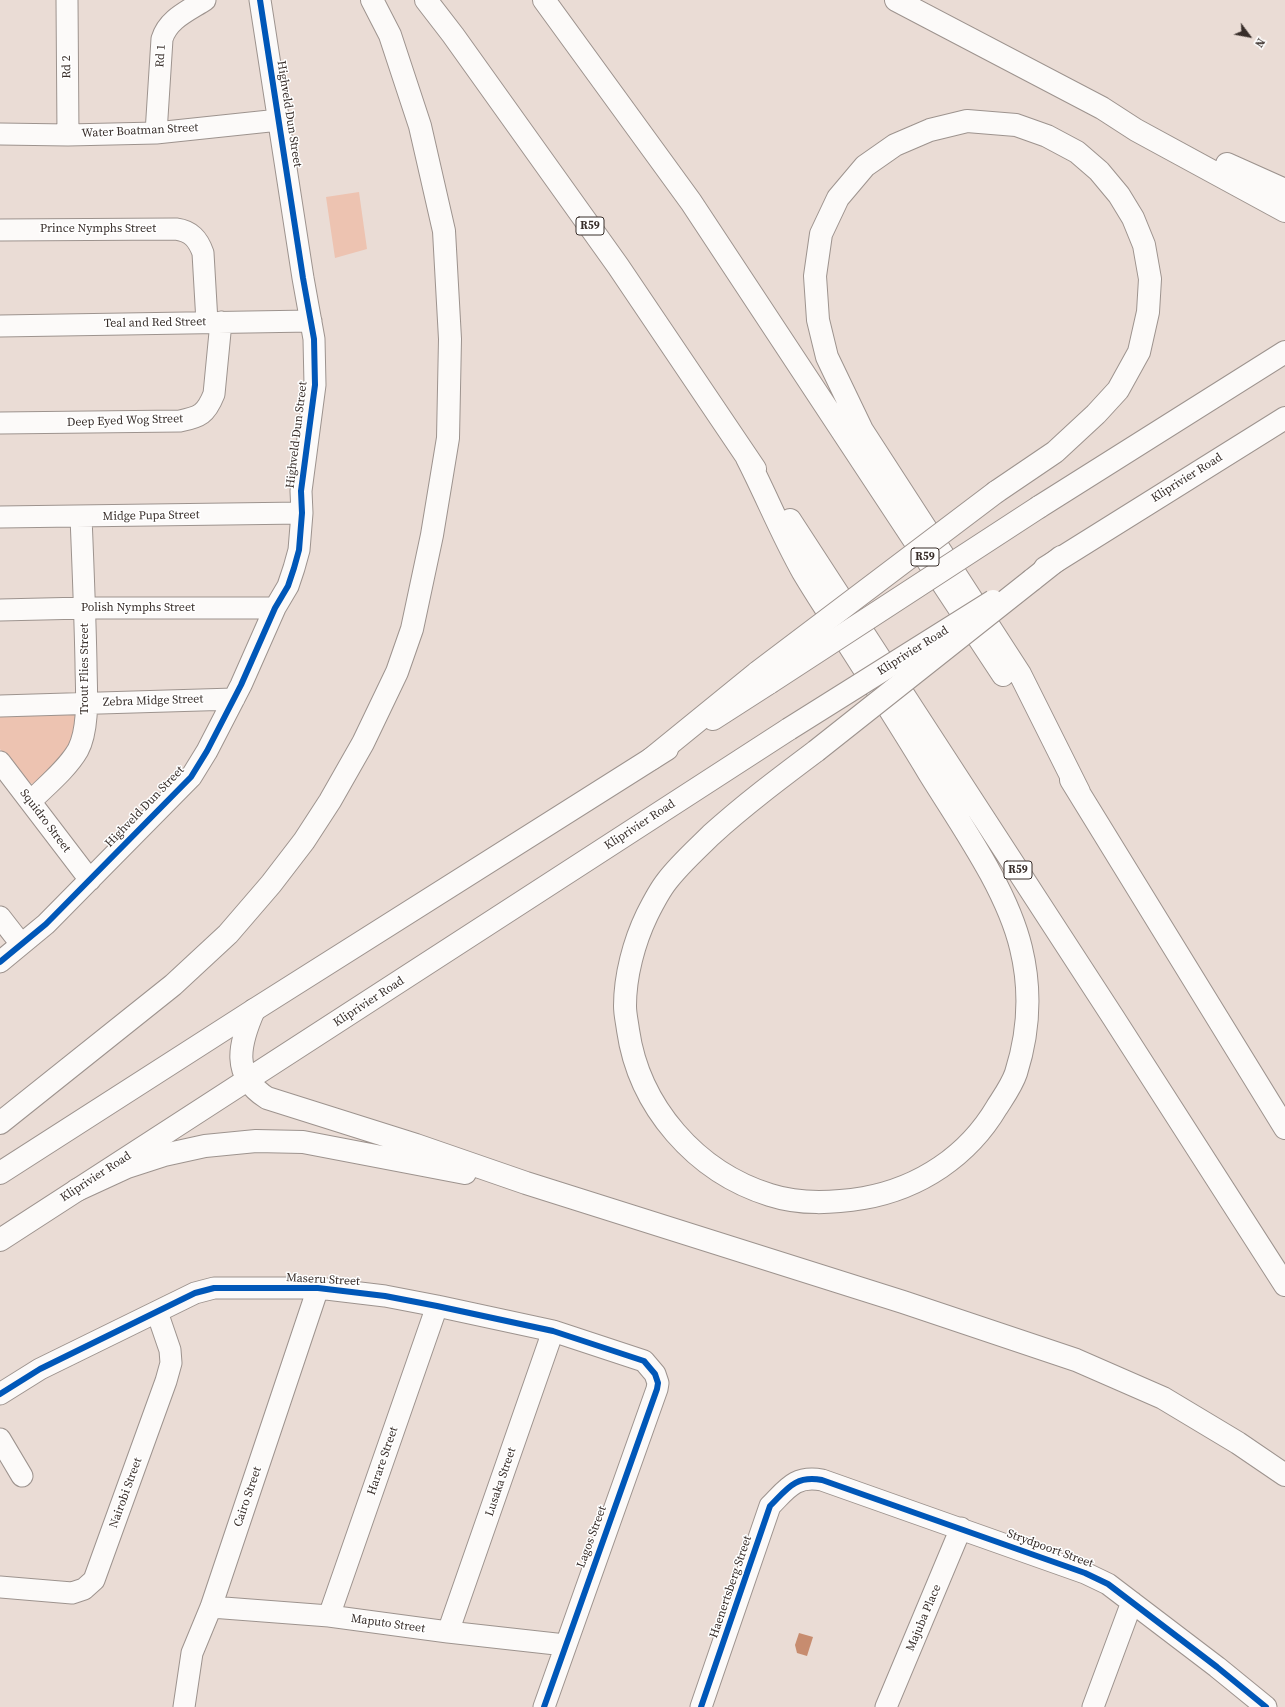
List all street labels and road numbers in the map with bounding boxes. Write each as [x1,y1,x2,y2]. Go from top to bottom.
street label: Rd 1 [153,44,169,68]
street label: Rd 2 [60,55,74,79]
street label: Highveld Dun Street [273,60,305,168]
street label: Water Boatman Street [81,121,199,141]
road number: R59 [576,217,604,235]
street label: Prince Nymphs Street [40,222,156,236]
street label: Teal and Red Street [104,315,206,331]
street label: Highveld Dun Street [283,381,311,489]
street label: Deep Eyed Wog Street [67,412,183,430]
street label: Kliprivier Road [1149,450,1225,506]
street label: Midge Pupa Street [102,508,200,524]
road number: R59 [911,548,939,566]
street label: Polish Nymphs Street [81,601,195,615]
street label: Trout Flies Street [78,623,92,715]
street label: Kliprivier Road [875,623,951,679]
street label: Zebra Midge Street [103,692,203,710]
street label: Highveld Dun Street [102,763,188,851]
street label: Squidro Street [17,786,73,856]
street label: Kliprivier Road [602,797,678,853]
road number: R59 [1004,861,1032,879]
street label: Kliprivier Road [331,974,407,1030]
street label: Kliprivier Road [58,1149,134,1205]
street label: Maseru Street [286,1271,360,1289]
street label: Harare Street [365,1425,401,1497]
street label: Lusaka Street [483,1446,519,1518]
street label: Nairobi Street [107,1456,145,1530]
street label: Cairo Street [231,1465,265,1529]
street label: Lagos Street [574,1504,610,1570]
street label: Strydpoort Street [1005,1527,1095,1571]
street label: Haenertsberg Street [707,1534,755,1640]
street label: Majuba Place [903,1582,945,1654]
street label: Maputo Street [350,1612,426,1636]

